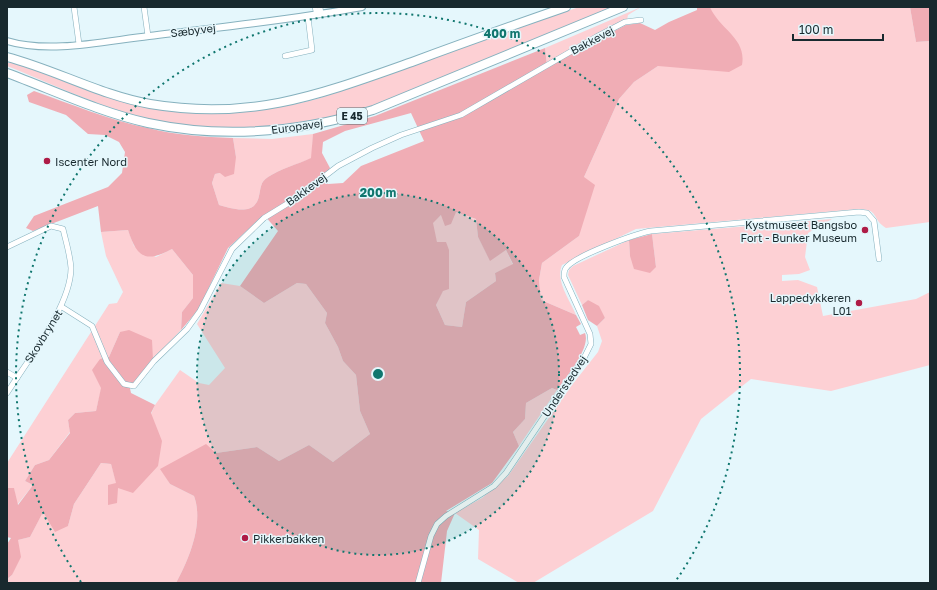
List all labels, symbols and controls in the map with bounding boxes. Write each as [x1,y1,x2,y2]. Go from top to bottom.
scale bar [793,16,883,42]
street label: Sæbyvej [170,21,216,39]
text: 100 m [799,22,833,37]
street label: Bakkevej [568,23,616,57]
text: 400 m [484,26,520,41]
road number: E 45 [337,108,367,124]
street label: Europavej [270,116,324,136]
place label: Iscenter Nord [55,155,127,168]
marker: Iscenter Nord [42,156,52,166]
street label: Bakkevej [283,170,329,208]
text: 200 m [360,185,396,200]
place label: Kystmuseet Bangsbo Fort - Bunker Museum [740,218,857,244]
marker: Kystmuseet Bangsbo Fort - Bunker Museum [860,225,870,235]
place label: Lappedykkeren L01 [770,291,851,317]
marker: Lappedykkeren L01 [854,298,864,308]
street label: Skovbrynet [21,307,65,365]
street label: Understedvej [539,353,589,419]
centre of rings [371,367,385,381]
place label: Pikkerbakken [253,532,324,545]
marker: Pikkerbakken [240,533,250,543]

